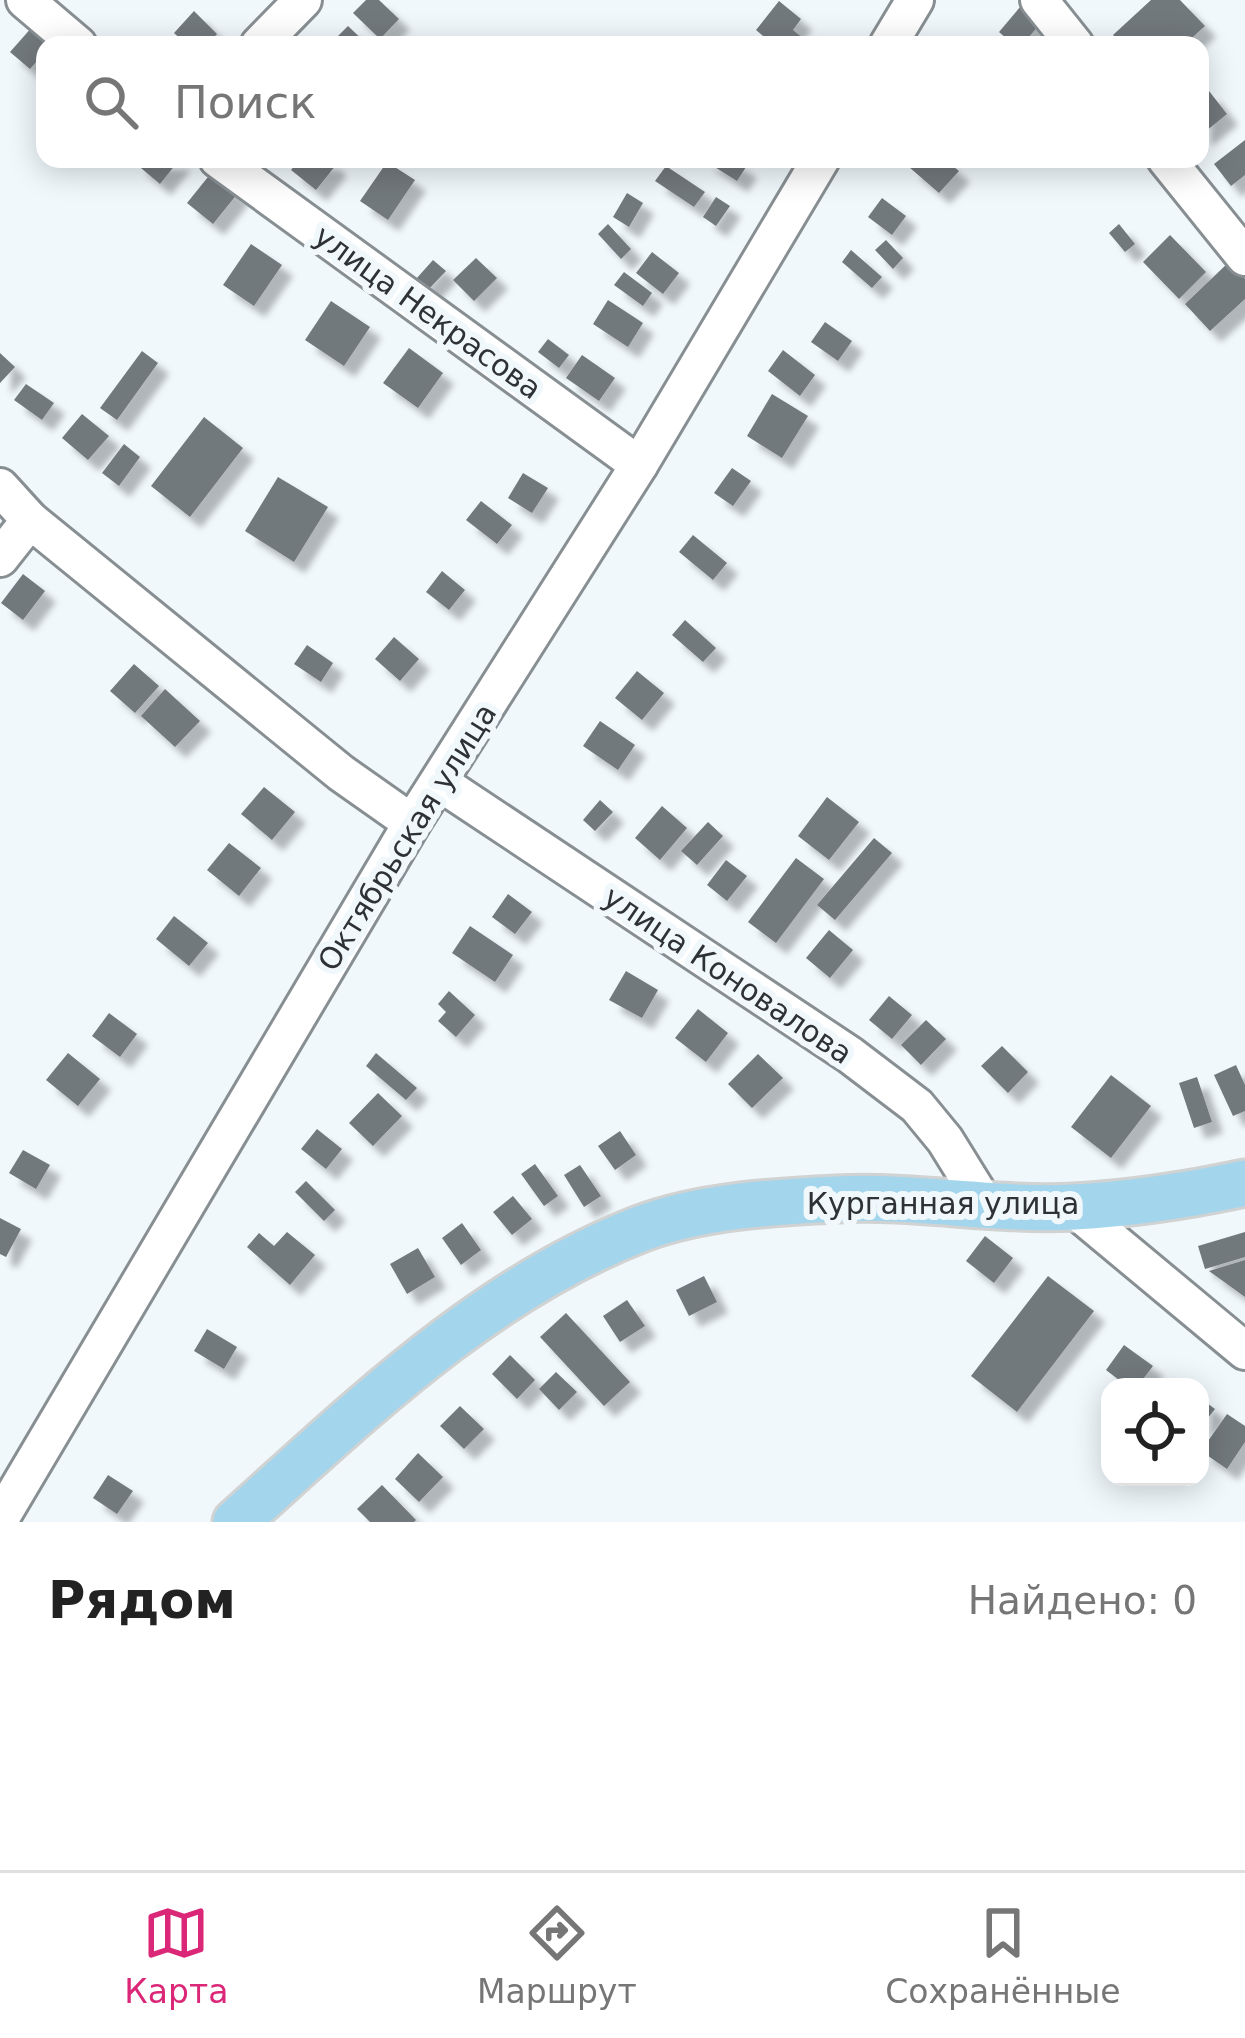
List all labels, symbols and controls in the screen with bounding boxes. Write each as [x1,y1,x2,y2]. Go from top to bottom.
search box [36,36,1209,168]
icon: search [78,69,144,135]
text: Поиск [174,76,317,129]
street label: улица Некрасова [308,218,548,406]
street label: Октябрьская улица [310,697,504,977]
street label: улица Коновалова [597,879,859,1071]
street label: Курганная улица [807,1186,1079,1221]
map controls [1101,1378,1209,1486]
button: locate [1101,1378,1209,1486]
text: Рядом [48,1571,236,1630]
text: Найдено: 0 [968,1578,1197,1623]
tab: Карта [124,1900,228,2011]
tab: Маршрут [477,1900,637,2011]
tab: Сохранённые [885,1900,1121,2011]

